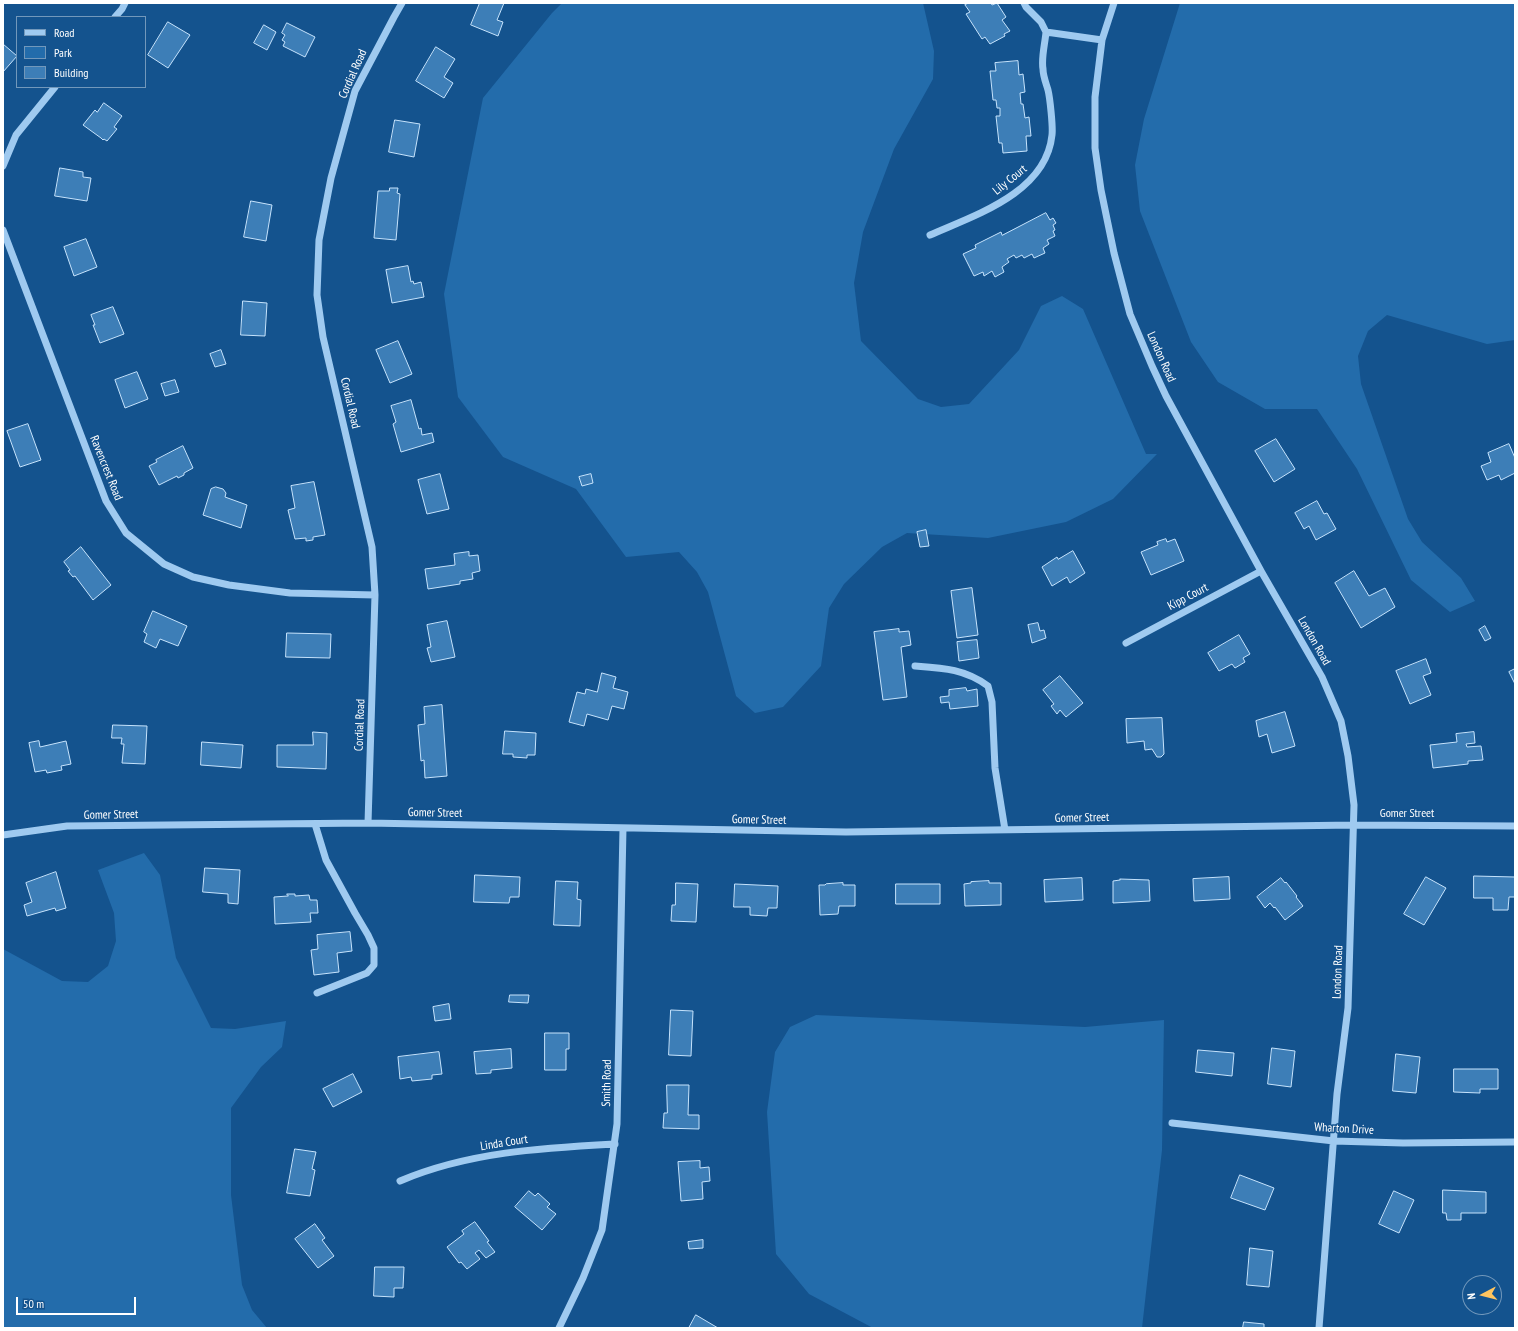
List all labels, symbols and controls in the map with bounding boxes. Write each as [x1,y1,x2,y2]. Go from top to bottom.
legend [16,16,146,88]
text: Road [54,25,74,40]
text: Park [54,45,72,60]
street label: Cordial Road [336,47,370,101]
text: Building [54,65,89,80]
street label: Lily Court [990,162,1030,198]
street label: London Road [1144,330,1178,384]
street label: Cordial Road [337,376,363,430]
street label: Ravencrest Road [87,434,125,502]
street label: Kipp Court [1165,580,1211,614]
street label: London Road [1294,614,1334,668]
street label: Cordial Road [352,699,368,751]
street label: Gomer Street [408,805,462,821]
street label: Gomer Street [84,807,138,823]
street label: Gomer Street [1380,807,1434,821]
street label: Gomer Street [1055,810,1109,826]
street label: Gomer Street [732,812,786,828]
street label: London Road [1330,945,1346,999]
street label: Smith Road [599,1059,615,1107]
street label: Wharton Drive [1314,1120,1374,1138]
street label: Linda Court [479,1132,529,1154]
north arrow [1462,1275,1502,1315]
scale bar [18,1289,138,1315]
text: N [1464,1293,1478,1300]
text: 50 m [23,1296,44,1311]

